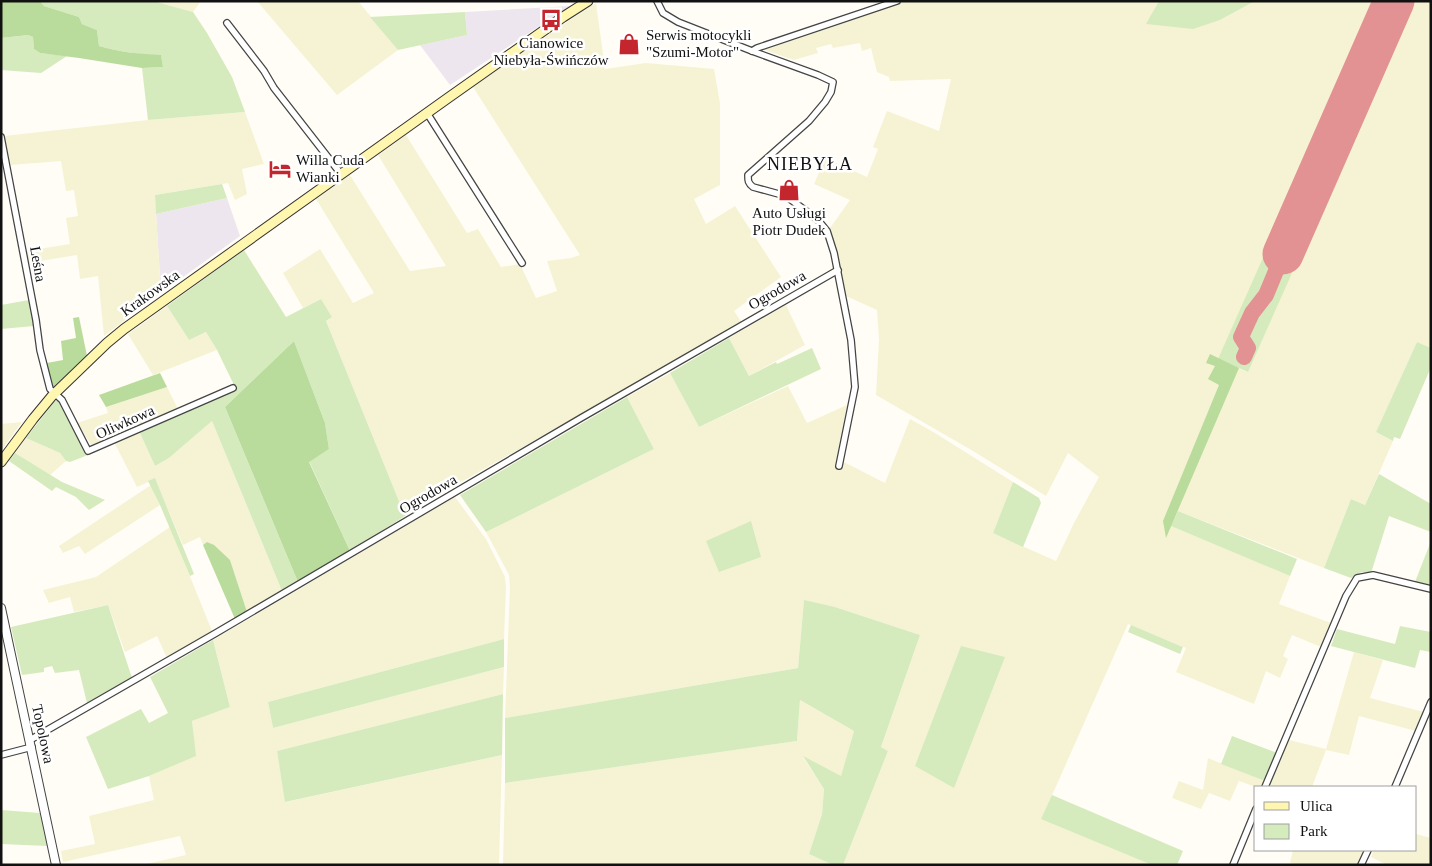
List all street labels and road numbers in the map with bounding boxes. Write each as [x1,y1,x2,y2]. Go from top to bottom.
street label: Leśna [27,245,49,283]
street label: Krakowska [118,266,183,320]
street label: Ogrodowa [746,267,809,313]
street label: Oliwkowa [93,402,157,442]
street label: Ogrodowa [397,471,460,517]
street label: Topolowa [29,703,57,765]

